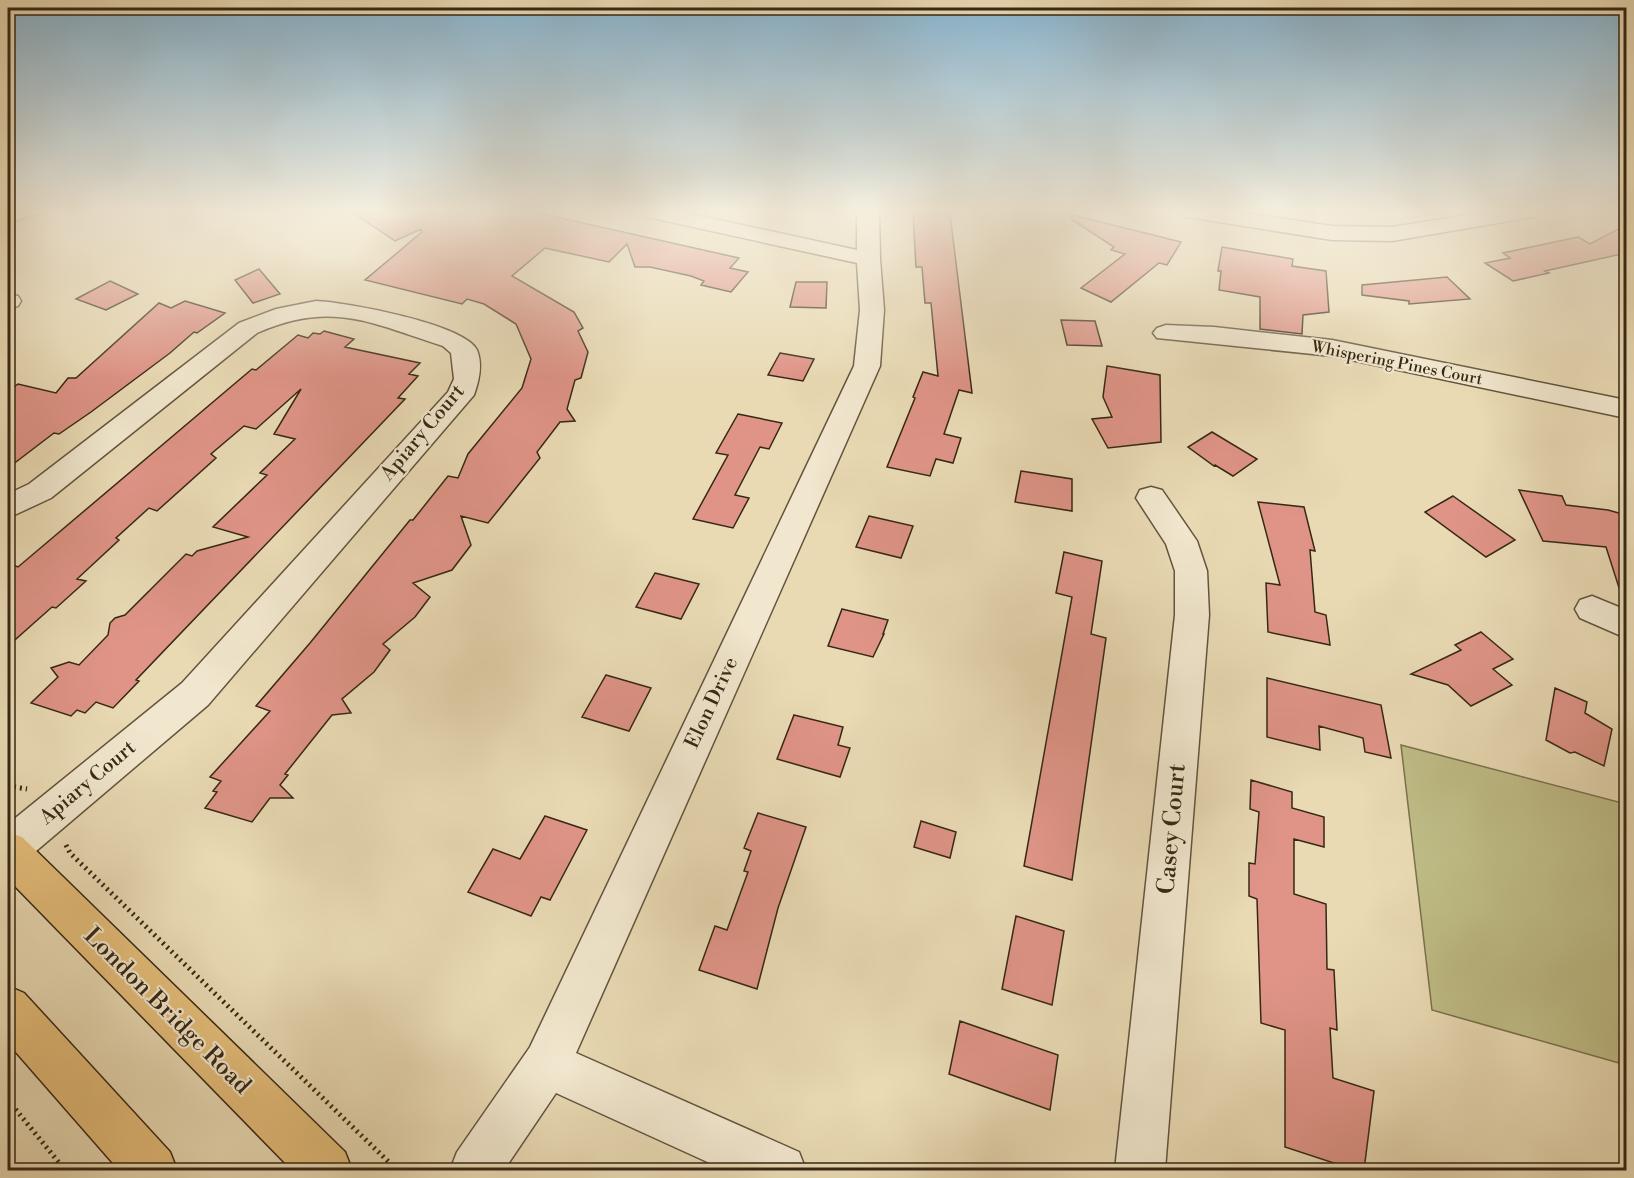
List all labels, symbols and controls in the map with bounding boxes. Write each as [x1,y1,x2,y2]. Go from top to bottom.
street label: Whispering Pines Court [1309,336,1484,389]
street label: Apiary Court [375,380,470,487]
street label: Elon Drive [680,653,744,753]
street label: Apiary Court [34,736,141,831]
street label: Casey Court [1151,762,1193,896]
street label: London Bridge Road [77,921,257,1101]

